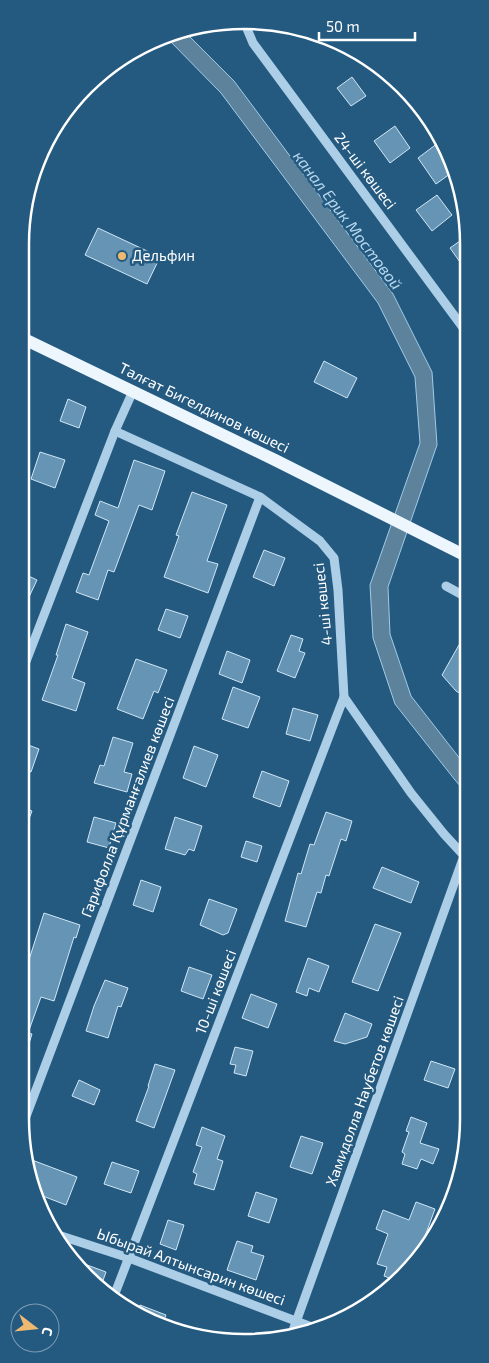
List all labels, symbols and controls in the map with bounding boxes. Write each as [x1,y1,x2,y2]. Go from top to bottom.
scale bar [319,10,415,42]
text: 50 m [326,17,360,35]
street label: 24-ші көшесі [331,128,401,212]
water label: канал Ерик Мостовой [290,147,407,293]
place label: Дельфин [132,246,195,264]
marker: Дельфин [116,250,128,262]
street label: Талғат Бигелдинов көшесі [117,358,292,456]
street label: 4-ші көшесі [309,562,335,646]
street label: Гарифолла Құрманғалиев көшесі [77,694,178,919]
street label: 10-ші көшесі [191,947,239,1036]
street label: Хамидолла Наубетов көшесі [321,993,408,1189]
street label: Ыбырай Алтынсарин көшесі [95,1224,288,1309]
north arrow [10,1303,60,1353]
text: С [39,1325,57,1338]

